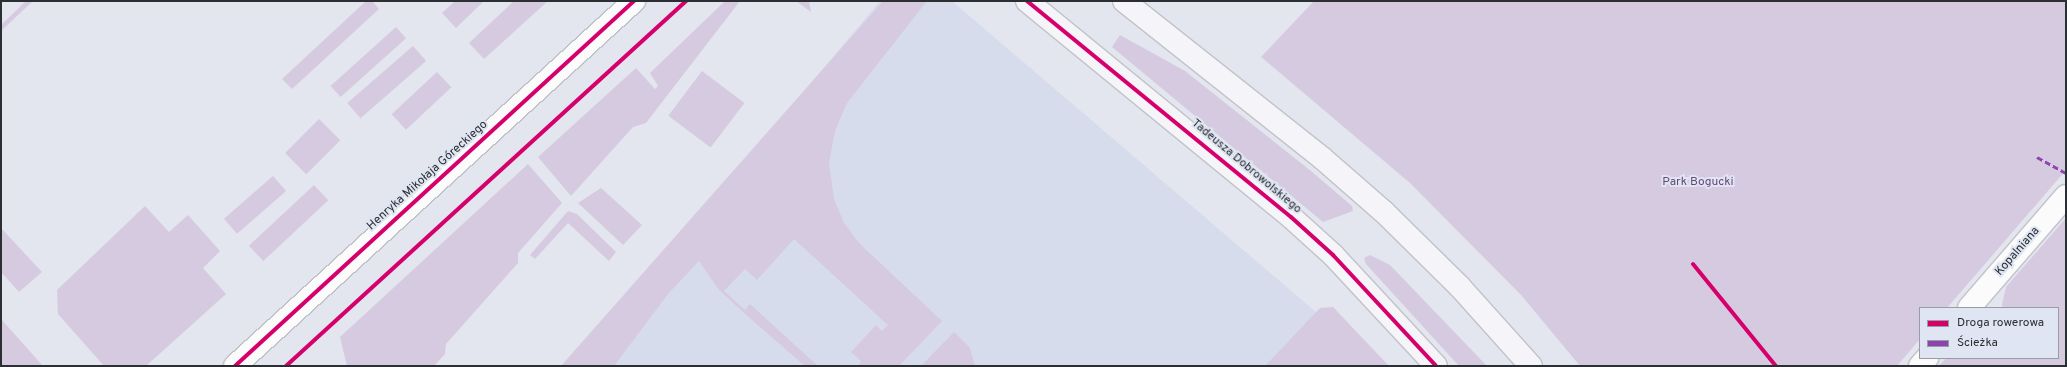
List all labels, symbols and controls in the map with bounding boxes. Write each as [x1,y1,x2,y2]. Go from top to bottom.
street label: Tadeusza Dobrowolskiego [1188,117,1304,217]
street label: Henryka Mikołaja Góreckiego [365,118,491,234]
park label: Park Bogucki [1662,176,1734,190]
street label: Kopalniana [1993,225,2043,279]
legend [1919,307,2059,359]
text: Droga rowerowa [1957,315,2044,331]
text: Ścieżka [1957,335,1998,351]

